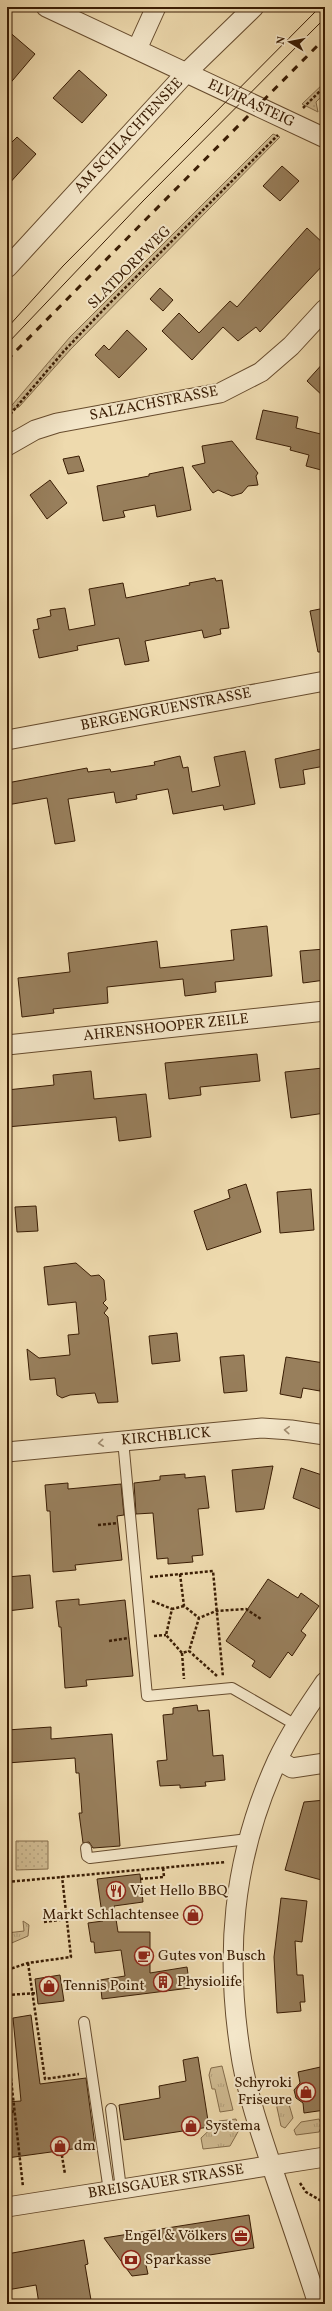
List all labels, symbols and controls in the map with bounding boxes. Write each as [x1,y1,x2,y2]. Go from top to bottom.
north arrow [270,22,310,62]
text: N [274,35,290,46]
street label: AM SCHLACHTENSEE [70,74,188,198]
street label: ELVIRASTEIG [204,75,298,133]
street label: SLATDORPWEG [84,222,176,314]
street label: SALZACHSTRASSE [88,381,220,427]
street label: BERGENGRUENSTRASSE [79,683,253,737]
street label: AHRENSHOOPER ZEILE [82,1009,250,1047]
street label: KIRCHBLICK [120,1423,212,1451]
one-way arrow [283,1425,290,1434]
one-way arrow [98,1438,104,1447]
restaurant icon: Viet Hello BBQ [105,1880,127,1902]
place label: Viet Hello BBQ [130,1881,228,1902]
shop icon: Markt Schlachtensee [182,1904,204,1926]
place label: Markt Schlachtensee [42,1905,179,1926]
cafe icon: Gutes von Busch [133,1945,155,1967]
place label: Gutes von Busch [158,1946,266,1967]
building icon: Physiolife [152,1971,174,1993]
place label: Physiolife [177,1972,242,1993]
shop icon: Tennis Point [38,1975,60,1997]
place label: Tennis Point [63,1976,145,1997]
place label: Schyroki Friseure [234,2073,292,2111]
shop icon: Schyroki Friseure [295,2081,317,2103]
shop icon: Systema [180,2115,202,2137]
place label: Systema [205,2116,261,2137]
shop icon: dm [49,2135,71,2157]
place label: dm [74,2136,96,2157]
street label: BREISGAUER STRASSE [87,2159,245,2205]
office icon: Engel & Völkers [230,2225,252,2247]
place label: Engel & Völkers [124,2226,227,2247]
bank icon: Sparkasse [120,2249,142,2271]
place label: Sparkasse [145,2250,211,2271]

